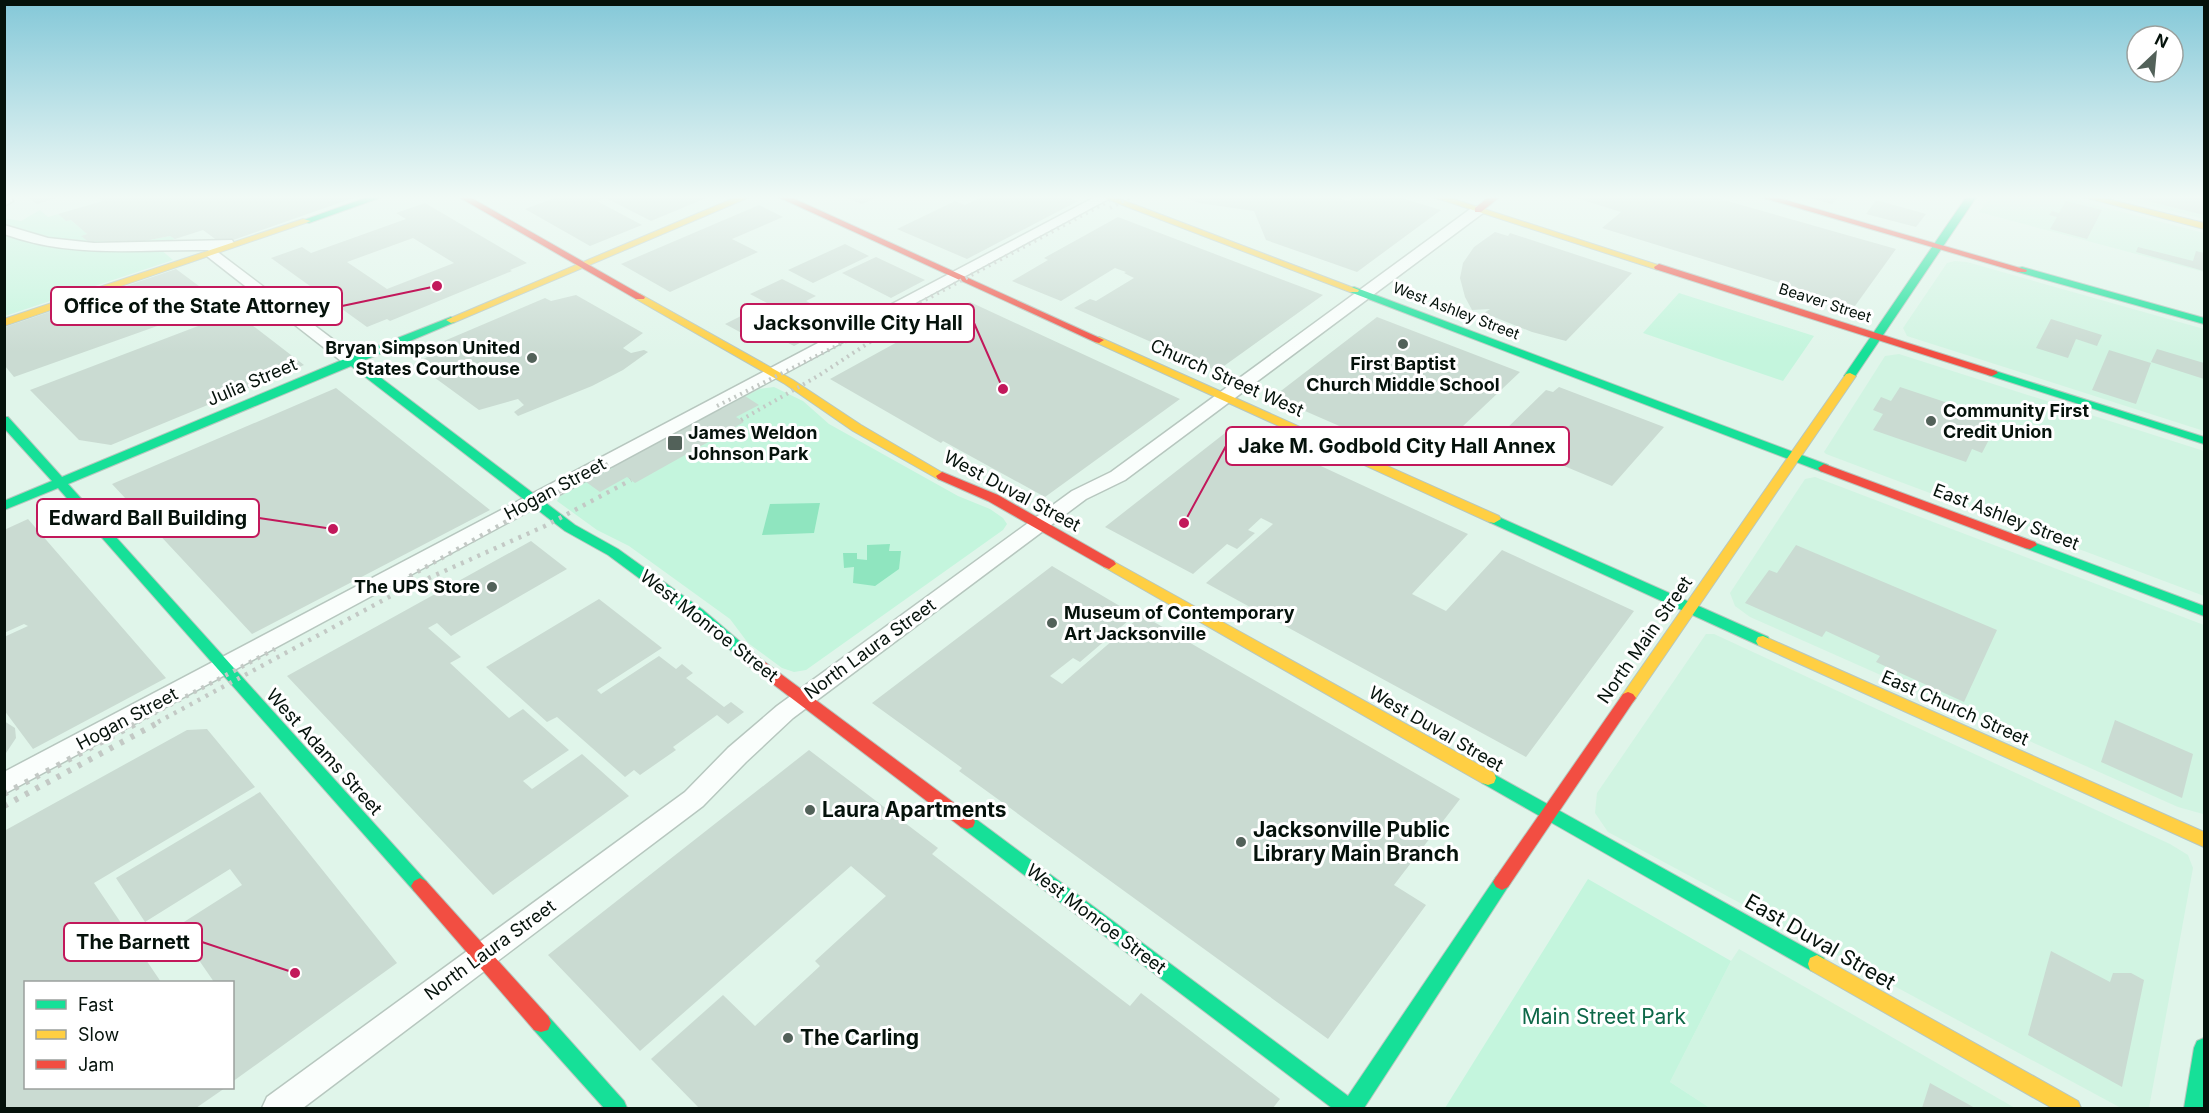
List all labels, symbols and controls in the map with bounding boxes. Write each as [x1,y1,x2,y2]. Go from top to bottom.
north arrow [2125,24,2185,84]
text: N [2152,29,2171,52]
street label: West Ashley Street [1390,278,1522,343]
street label: Beaver Street [1777,279,1874,326]
callout: Office of the State Attorney [51,287,342,325]
text: Office of the State Attorney [64,294,330,318]
callout: Jacksonville City Hall [741,304,974,342]
text: Jacksonville City Hall [753,311,963,335]
street label: Church Street West [1147,334,1307,421]
place label: Bryan Simpson United States Courthouse [325,337,520,379]
marker: First Baptist Church Middle School [1396,337,1410,351]
marker: Bryan Simpson United States Courthouse [525,351,539,365]
street label: Julia Street [204,353,300,410]
place label: First Baptist Church Middle School [1306,353,1500,395]
place label: Community First Credit Union [1943,400,2089,442]
marker: Community First Credit Union [1924,414,1938,428]
place label: James Weldon Johnson Park [688,422,817,464]
callout: Jake M. Godbold City Hall Annex [1226,427,1569,465]
marker: James Weldon Johnson Park [666,434,684,452]
text: Jake M. Godbold City Hall Annex [1238,434,1556,458]
street label: West Duval Street [940,446,1084,536]
street label: Hogan Street [500,453,609,524]
street label: East Ashley Street [1930,479,2082,554]
callout: Edward Ball Building [37,499,259,537]
text: Edward Ball Building [49,506,247,530]
street label: West Monroe Street [636,565,782,686]
street label: North Main Street [1593,572,1696,707]
place label: The UPS Store [354,576,480,597]
marker: The UPS Store [485,580,499,594]
street label: North Laura Street [800,594,939,703]
place label: Museum of Contemporary Art Jacksonville [1064,602,1295,644]
marker: Museum of Contemporary Art Jacksonville [1045,616,1059,630]
street label: East Church Street [1878,666,2032,750]
street label: West Duval Street [1365,682,1507,776]
street label: Hogan Street [72,683,181,754]
street label: West Adams Street [262,684,387,819]
place label: Laura Apartments [822,797,1007,822]
marker: Laura Apartments [803,803,817,817]
place label: Jacksonville Public Library Main Branch [1253,817,1459,866]
marker: Jacksonville Public Library Main Branch [1234,835,1248,849]
street label: West Monroe Street [1022,859,1170,978]
street label: East Duval Street [1741,888,1900,995]
street label: North Laura Street [420,895,559,1004]
callout: The Barnett [64,923,202,961]
text: The Barnett [76,930,190,954]
legend [24,981,234,1089]
text: Fast [78,994,114,1015]
park label: Main Street Park [1522,1004,1687,1029]
text: Slow [78,1024,119,1045]
place label: The Carling [800,1025,919,1050]
marker: The Carling [781,1031,795,1045]
text: Jam [78,1054,114,1075]

